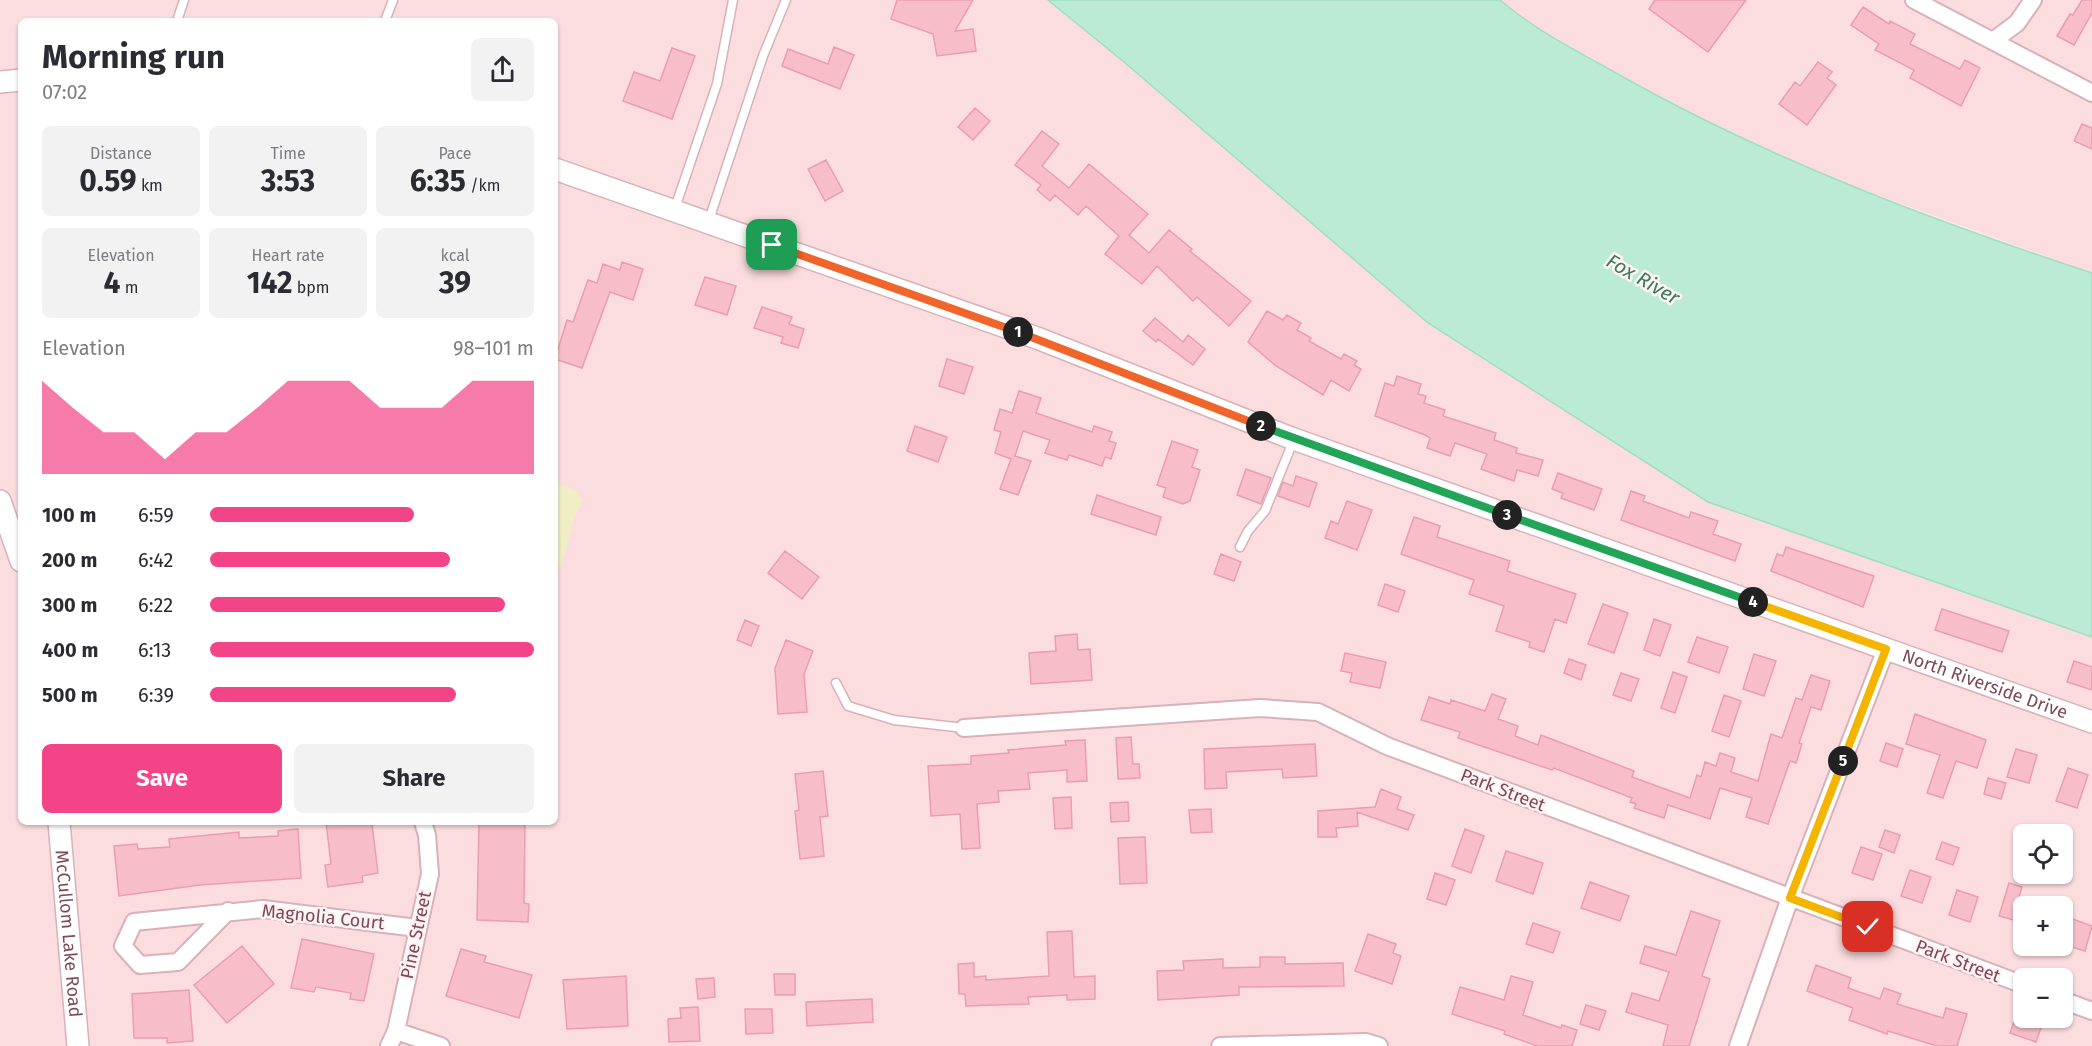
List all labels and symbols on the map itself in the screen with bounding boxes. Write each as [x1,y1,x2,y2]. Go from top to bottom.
pin [746,219,797,270]
water label: Fox River [1602,249,1685,310]
pin: 1 [1003,317,1033,347]
pin: 2 [1246,411,1276,441]
pin: 3 [1492,500,1522,530]
pin: 4 [1738,587,1768,617]
street label: North Riverside Drive [1899,645,2071,723]
pin: 5 [1828,746,1858,776]
street label: Park Street [1457,764,1549,816]
street label: McCullom Lake Road [50,849,87,1018]
street label: Pine Street [396,888,436,981]
street label: Magnolia Court [261,900,386,934]
pin [1842,901,1893,952]
street label: Park Street [1912,935,2004,987]

